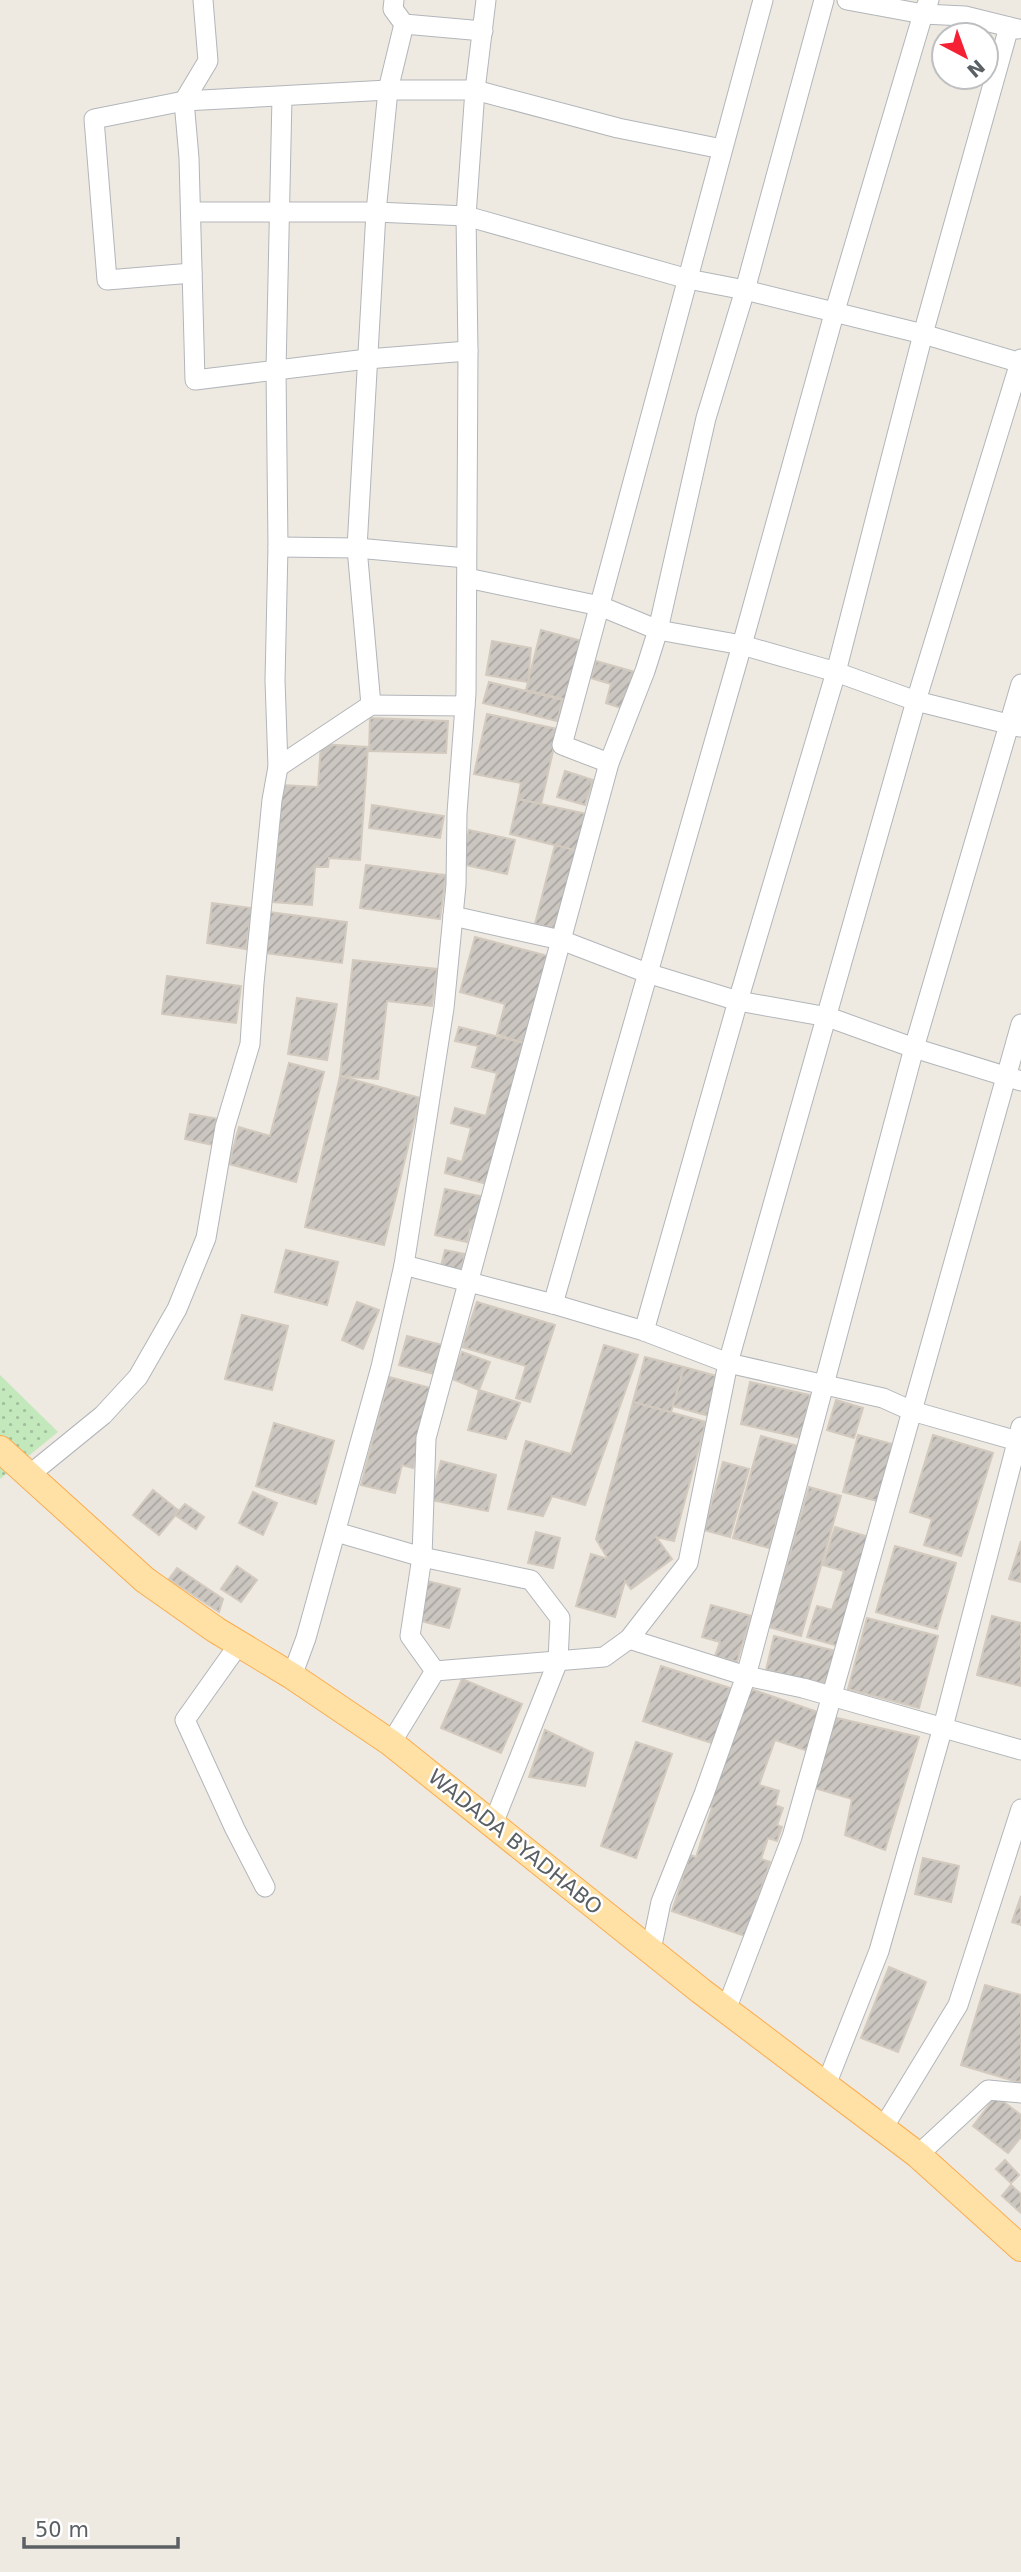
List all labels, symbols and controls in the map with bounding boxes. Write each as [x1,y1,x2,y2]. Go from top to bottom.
north arrow [930,21,1000,91]
text: N [963,55,989,82]
street label: WADADA BYADHABO [423,1764,607,1920]
scale bar [24,2506,178,2550]
text: 50 m [35,2518,89,2542]

